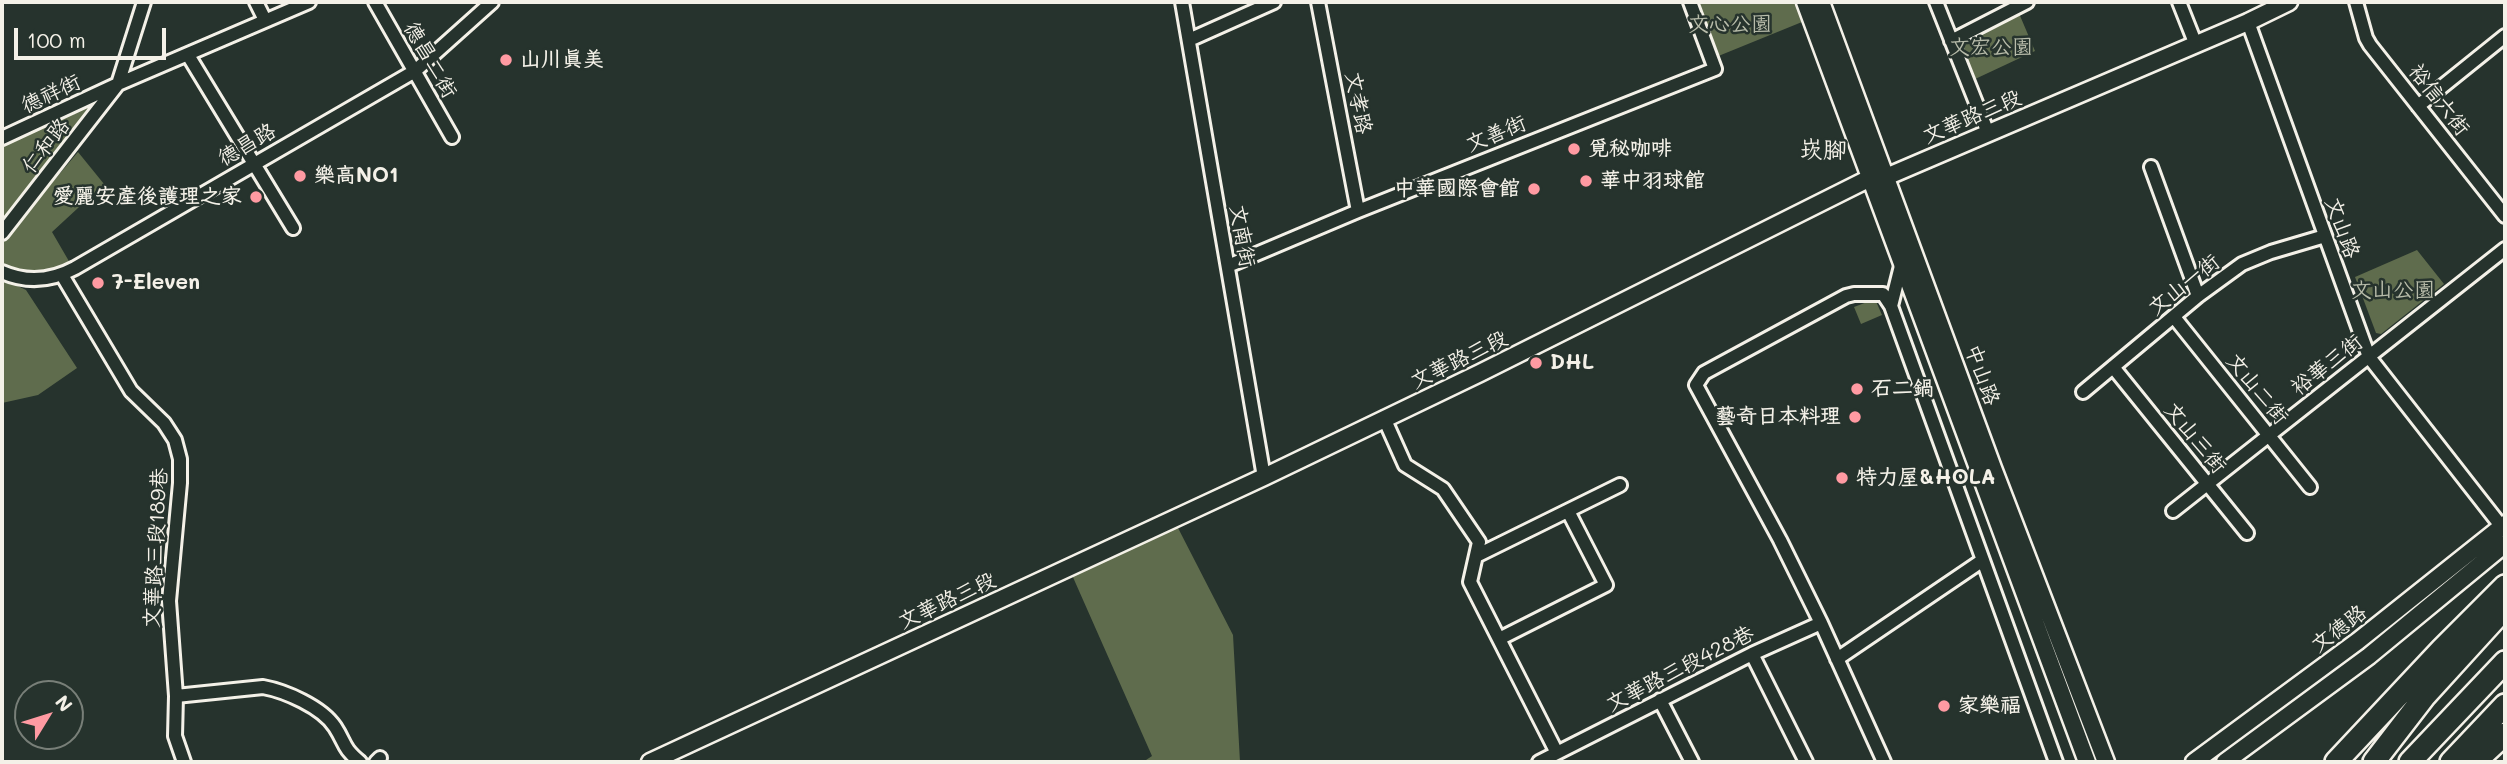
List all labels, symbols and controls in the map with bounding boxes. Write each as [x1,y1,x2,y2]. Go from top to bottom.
park label: 文心公園 [1688,12,1772,38]
scale bar [18,14,170,58]
street label: 德昌二街 [398,17,462,103]
text: 100 m [27,26,86,53]
park label: 文宏公園 [1949,35,2033,61]
place label: 山川真美 [520,47,604,73]
marker: 山川真美 [498,52,514,68]
street label: 裕信六街 [2403,59,2475,141]
street label: 德祥街 [17,69,85,119]
street label: 文孝路 [1340,70,1376,136]
street label: 文華路三段 [1919,85,2025,149]
street label: 文善街 [1462,111,1530,157]
street label: 仁和路 [17,113,75,179]
street label: 德昌路 [213,118,281,172]
place label: 覓秘咖啡 [1588,136,1672,162]
district label: 崁腳 [1799,137,1847,165]
marker: 覓秘咖啡 [1566,141,1582,157]
place label: 樂高NO1 [314,163,398,189]
marker: 樂高NO1 [292,168,308,184]
place label: 華中羽球館 [1600,168,1705,194]
marker: 華中羽球館 [1578,173,1594,189]
place label: 中華國際會館 [1394,176,1520,202]
marker: 中華國際會館 [1526,181,1542,197]
place label: 愛麗安產後護理之家 [53,184,242,210]
marker: 愛麗安產後護理之家 [248,189,264,205]
street label: 文山路 [2319,194,2365,262]
street label: 文南街 [1224,203,1260,269]
street label: 文山一街 [2143,249,2225,321]
place label: 7-Eleven [112,270,200,296]
marker: 7-Eleven [90,275,106,291]
park label: 文山公園 [2351,278,2435,304]
street label: 文華路三段 [1406,326,1512,394]
street label: 裕華三街 [2286,329,2368,401]
street label: 中山路 [1959,341,2005,409]
street label: 文山二街 [2221,348,2293,430]
place label: DHL [1550,350,1594,376]
marker: DHL [1528,355,1544,371]
place label: 石二鍋 [1871,376,1934,402]
marker: 石二鍋 [1849,381,1865,397]
street label: 文山三街 [2159,397,2231,479]
place label: 藝奇日本料理 [1715,404,1841,430]
marker: 藝奇日本料理 [1847,409,1863,425]
place label: 特力屋&HOLA [1856,465,1996,491]
street label: 文華路三段189巷 [139,467,173,629]
marker: 特力屋&HOLA [1834,470,1850,486]
street label: 文華路三段 [894,567,1000,635]
street label: 文德路 [2306,600,2372,658]
street label: 文華路三段428巷 [1602,621,1758,717]
north arrow [14,680,84,750]
text: N [50,690,79,716]
place label: 家樂福 [1958,693,2021,719]
marker: 家樂福 [1936,698,1952,714]

